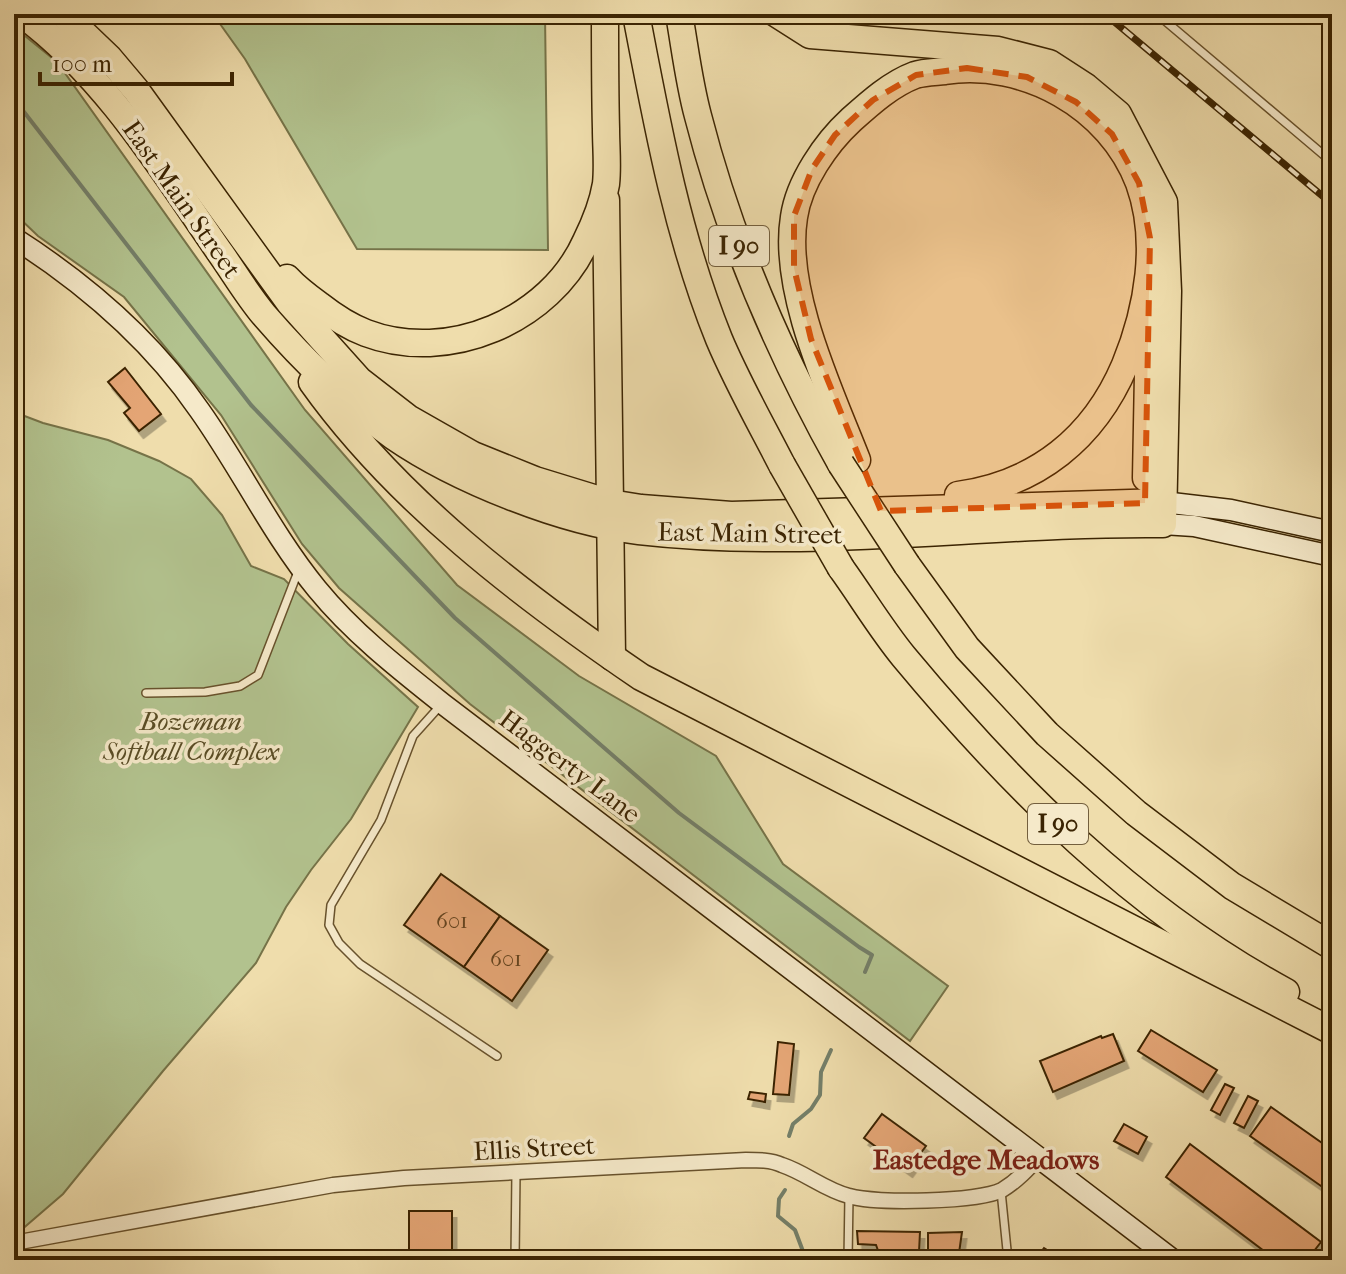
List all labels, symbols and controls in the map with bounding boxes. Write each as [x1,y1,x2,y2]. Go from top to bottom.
scale bar [40,36,232,86]
text: 100 m [52,50,112,78]
street label: East Main Street [116,115,248,285]
road number: I 90 [709,226,769,266]
street label: East Main Street [657,516,844,551]
street label: Haggerty Lane [493,703,647,830]
park label: Bozeman Softball Complex [102,706,280,767]
road number: I 90 [1028,804,1088,844]
house number: 601 [436,908,468,934]
house number: 601 [490,946,522,972]
street label: Ellis Street [472,1130,596,1167]
district label: Eastedge Meadows [873,1143,1099,1176]

